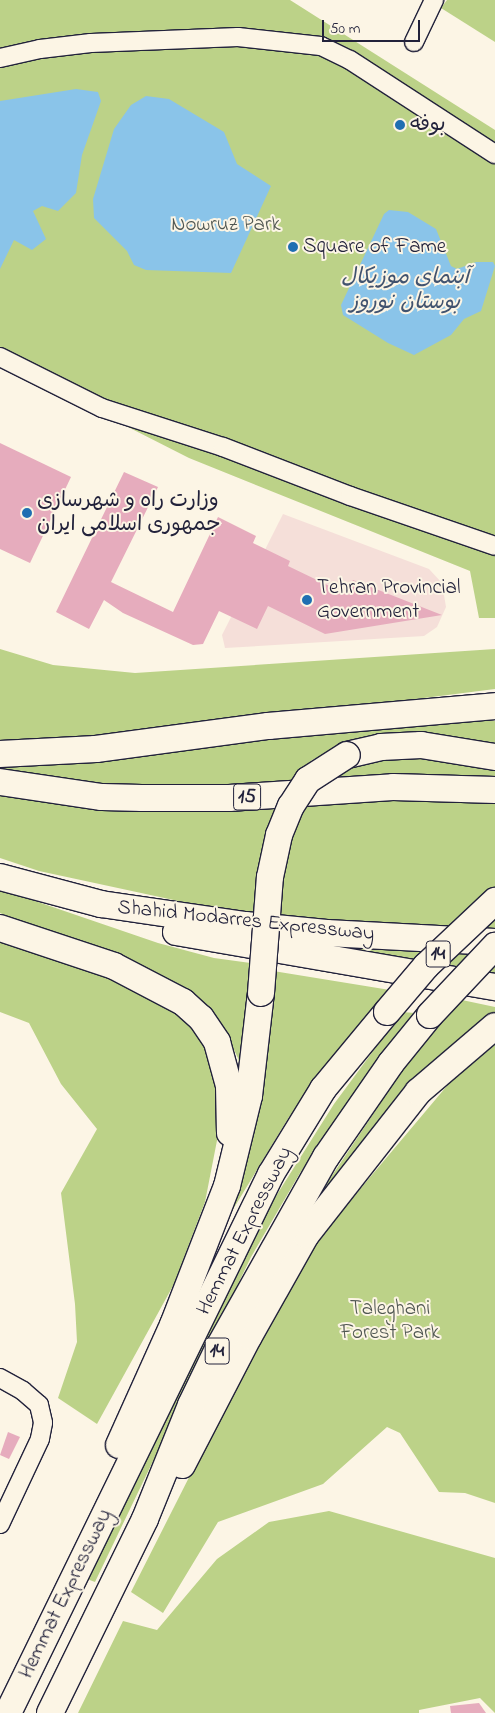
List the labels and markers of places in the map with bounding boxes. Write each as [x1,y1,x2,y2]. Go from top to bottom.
place label: بوفه [410,112,446,138]
marker: بوفه [394,119,406,131]
place label: Square of Fame [303,234,446,260]
marker: Square of Fame [287,241,299,253]
place label: وزارت راه و شهرسازی جمهوری اسلامی ایران [37,488,221,538]
marker: وزارت راه و شهرسازی جمهوری اسلامی ایران [21,507,33,519]
place label: Tehran Provincial Government [317,575,460,625]
marker: Tehran Provincial Government [301,594,313,606]

